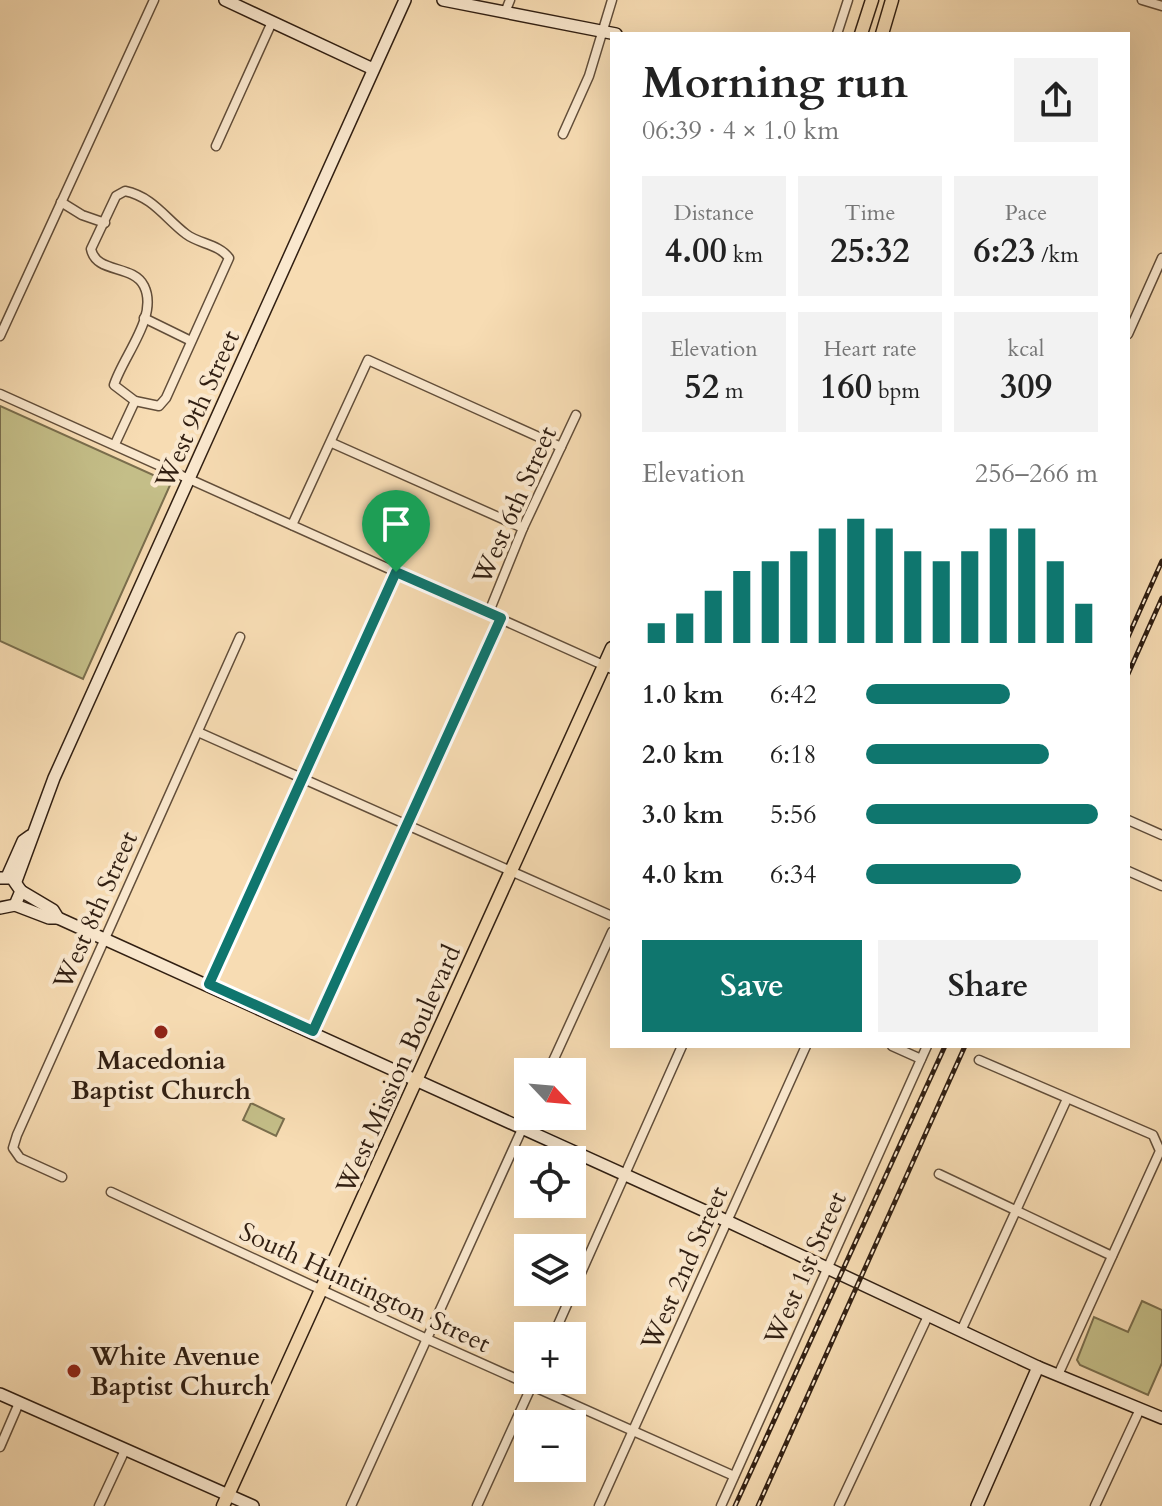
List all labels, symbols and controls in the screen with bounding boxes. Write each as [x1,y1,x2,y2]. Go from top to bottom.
text: Morning run [642,53,908,113]
button: share [1014,58,1098,142]
text: 06:39 · 4 × 1.0 km [642,113,839,148]
text: Distance [674,198,754,228]
text: Time [845,198,895,228]
text: Pace [1005,198,1047,228]
text: 4.00 [665,228,727,274]
text: 25:32 [830,228,910,274]
text: 6:23 [973,228,1035,274]
text: km [727,240,763,270]
text: /km [1035,240,1079,270]
street label: West 9th Street [147,325,248,495]
text: Elevation [670,334,758,364]
text: Heart rate [823,334,917,364]
text: kcal [1008,334,1044,364]
text: 52 [684,364,719,410]
text: 160 [820,364,872,410]
text: 309 [1000,364,1052,410]
text: m [719,376,744,406]
text: bpm [872,376,920,406]
street label: West 6th Street [464,421,565,591]
text: Elevation [642,456,745,491]
text: 256–266 m [975,456,1098,491]
pin [362,490,430,572]
icon: arrive [374,502,418,546]
text: 1.0 km [642,677,723,712]
text: 6:42 [770,677,817,712]
text: 2.0 km [642,737,723,772]
text: 6:18 [770,737,817,772]
text: 3.0 km [642,797,723,832]
text: 5:56 [770,797,817,832]
street label: West 8th Street [45,826,146,996]
text: 4.0 km [642,857,723,892]
text: 6:34 [770,857,817,892]
street label: West Mission Boulevard [327,939,469,1200]
button: Save [642,940,862,1032]
button: Share [878,940,1098,1032]
marker: Macedonia Baptist Church [152,1023,170,1041]
place label: Macedonia Baptist Church [71,1043,251,1108]
north arrow [514,1058,586,1130]
map controls [514,1058,586,1482]
button: locate [514,1146,586,1218]
street label: West 2nd Street [632,1181,736,1357]
street label: West 1st Street [756,1186,855,1351]
street label: South Huntington Street [234,1214,496,1361]
button: layers [514,1234,586,1306]
button: + [514,1322,586,1394]
place label: White Avenue Baptist Church [89,1339,270,1404]
marker: White Avenue Baptist Church [65,1362,83,1380]
button: − [514,1410,586,1482]

